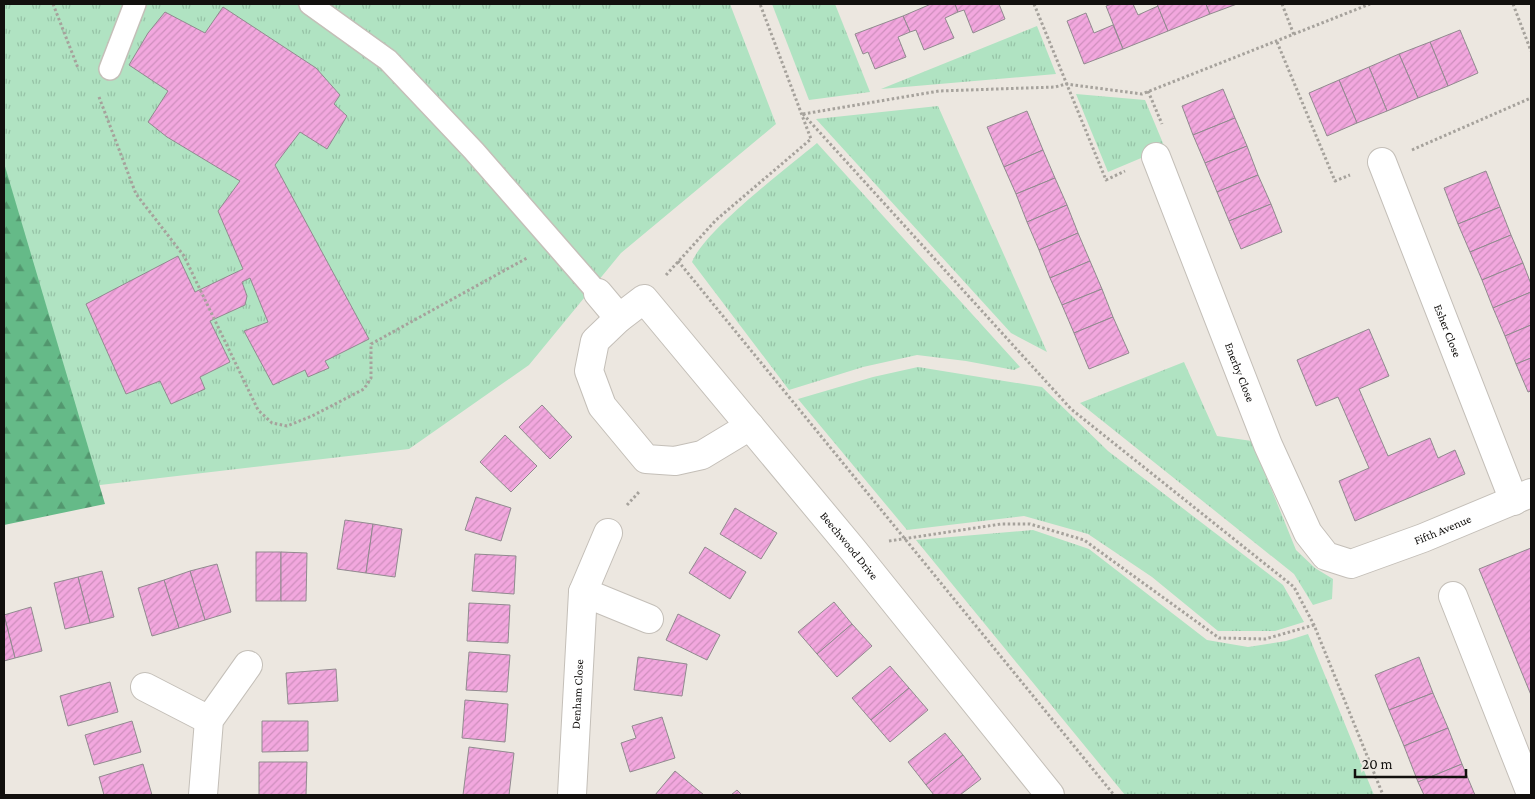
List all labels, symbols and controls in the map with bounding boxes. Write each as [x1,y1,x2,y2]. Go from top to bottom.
street label: Esher Close [1431,302,1464,359]
street label: Enerby Close [1222,341,1258,404]
street label: Beechwood Drive [817,509,881,583]
street label: Fifth Avenue [1412,512,1473,548]
street label: Denham Close [569,659,586,729]
scale bar [1355,746,1466,778]
text: 20 m [1362,756,1393,772]

